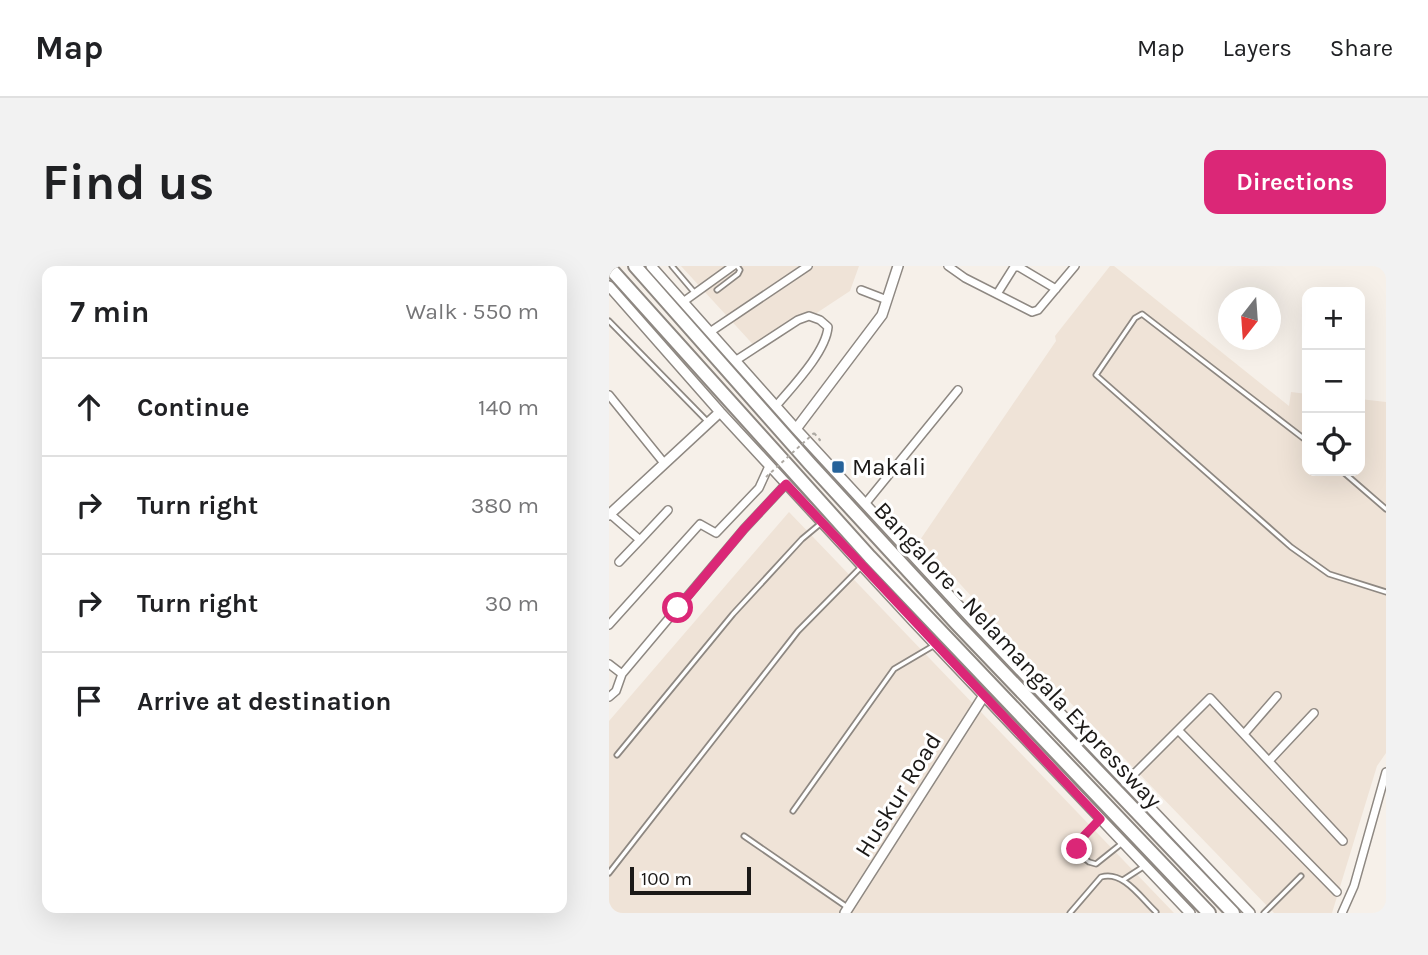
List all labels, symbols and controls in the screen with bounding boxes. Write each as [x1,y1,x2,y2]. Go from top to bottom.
text: Map [35,29,103,67]
text: Map [1137,34,1185,62]
text: Layers [1223,34,1292,62]
text: Share [1330,34,1393,62]
button: Directions [1204,150,1386,214]
text: Find us [42,154,214,211]
north arrow [1218,287,1281,350]
map controls [1302,287,1365,476]
button: + [1302,287,1365,350]
text: 7 min [70,294,150,330]
text: Walk · 550 m [405,298,539,325]
button: − [1302,350,1365,413]
icon: ahead [70,388,108,426]
text: Continue [137,392,249,423]
text: 140 m [478,394,539,421]
button: locate [1302,413,1365,476]
place label: Makali [852,453,926,481]
marker: Makali [830,459,846,475]
icon: right [70,486,108,524]
text: Turn right [137,490,258,521]
text: 380 m [471,492,539,519]
street label: Bangalore - Nelamangala Expressway [868,496,1168,814]
icon: right [70,584,108,622]
text: Turn right [137,588,258,619]
text: 30 m [485,590,539,617]
route start [662,592,693,623]
icon: arrive [70,682,108,720]
text: Arrive at destination [137,686,391,717]
street label: Huskur Road [849,728,947,862]
route end [1061,833,1092,864]
scale bar [630,864,751,896]
text: 100 m [641,868,692,890]

